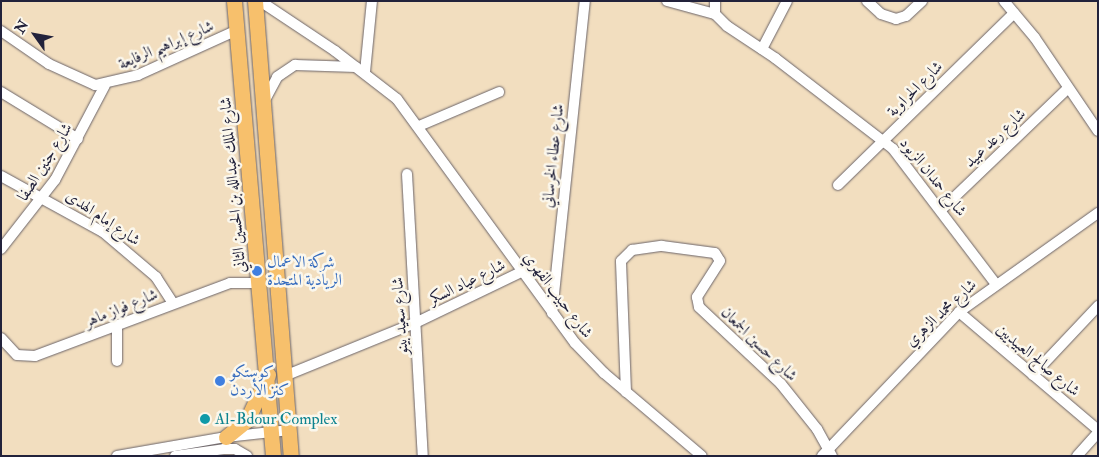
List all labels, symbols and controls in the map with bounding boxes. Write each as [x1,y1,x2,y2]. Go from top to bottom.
north arrow [10,10,60,60]
street label: شارع إبراهيم الرفايعة [116,16,216,74]
text: N [11,17,32,37]
street label: شارع الحراوية [883,57,947,121]
street label: شارع الملك عبدالله بن الحسين الثاني [216,96,250,274]
street label: شارع عطاء الخرساني [538,103,568,209]
street label: شارع رعد عبيد [960,105,1030,171]
street label: شارع جنين الصفا [13,119,77,205]
street label: شارع حمدان الزيود [895,134,971,220]
street label: شارع إمام الهدى [62,186,144,250]
street label: شارع حبيب الفهري [519,248,597,342]
place label: شركة الاعمال الريادية المتحدة [267,252,342,290]
street label: شارع عياد السكر [426,255,508,309]
marker: شركة الاعمال الريادية المتحدة [251,265,263,277]
street label: شارع محمد الزهري [901,275,981,351]
street label: شارع سعيد بينو [388,276,412,356]
street label: شارع فواز ماهر [82,285,160,331]
street label: شارع حسين الجمعان [717,303,801,385]
street label: شارع صالح العبيديين [992,319,1084,401]
place label: كوستكو كنز الأردن [230,362,289,400]
marker: كوستكو كنز الأردن [214,375,226,387]
place label: Al-Bdour Complex [215,409,337,429]
marker: Al-Bdour Complex [199,413,211,425]

